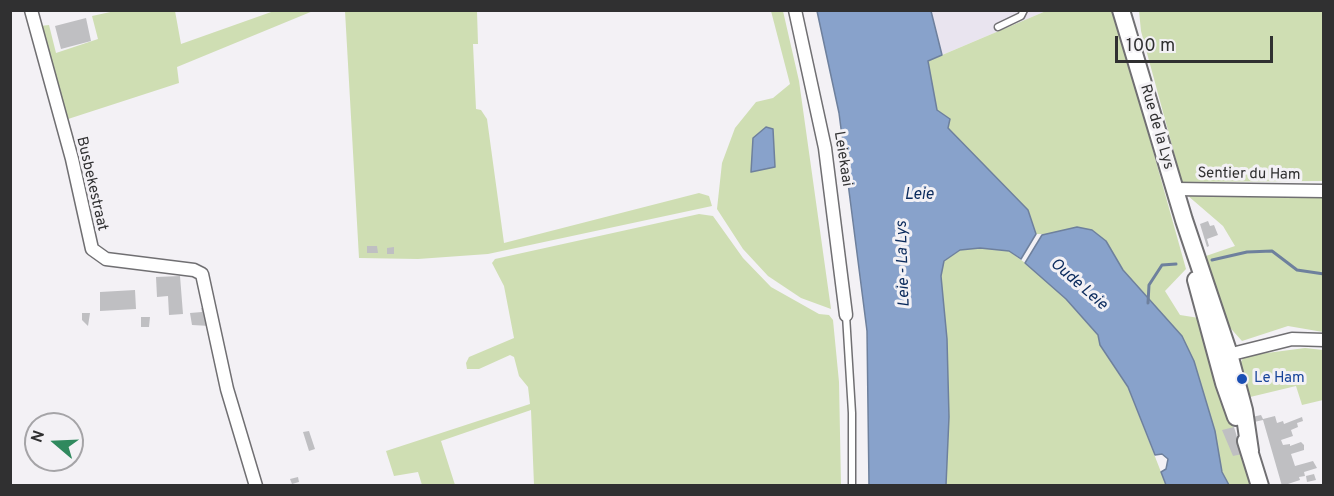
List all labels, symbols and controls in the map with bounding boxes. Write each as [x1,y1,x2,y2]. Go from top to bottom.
scale bar [1118,24,1276,62]
text: 100 m [1126,35,1175,58]
street label: Rue de la Lys [1135,82,1177,172]
street label: Leiekaai [829,130,855,188]
street label: Busbekestraat [71,135,111,233]
street label: Sentier du Ham [1197,165,1301,185]
water label: Leie [904,186,934,206]
water label: Leie - La Lys [893,221,915,307]
water label: Oude Leie [1046,255,1110,315]
place label: Le Ham [1254,370,1305,388]
marker: Le Ham [1235,372,1249,386]
north arrow [24,412,84,472]
text: N [28,428,50,445]

